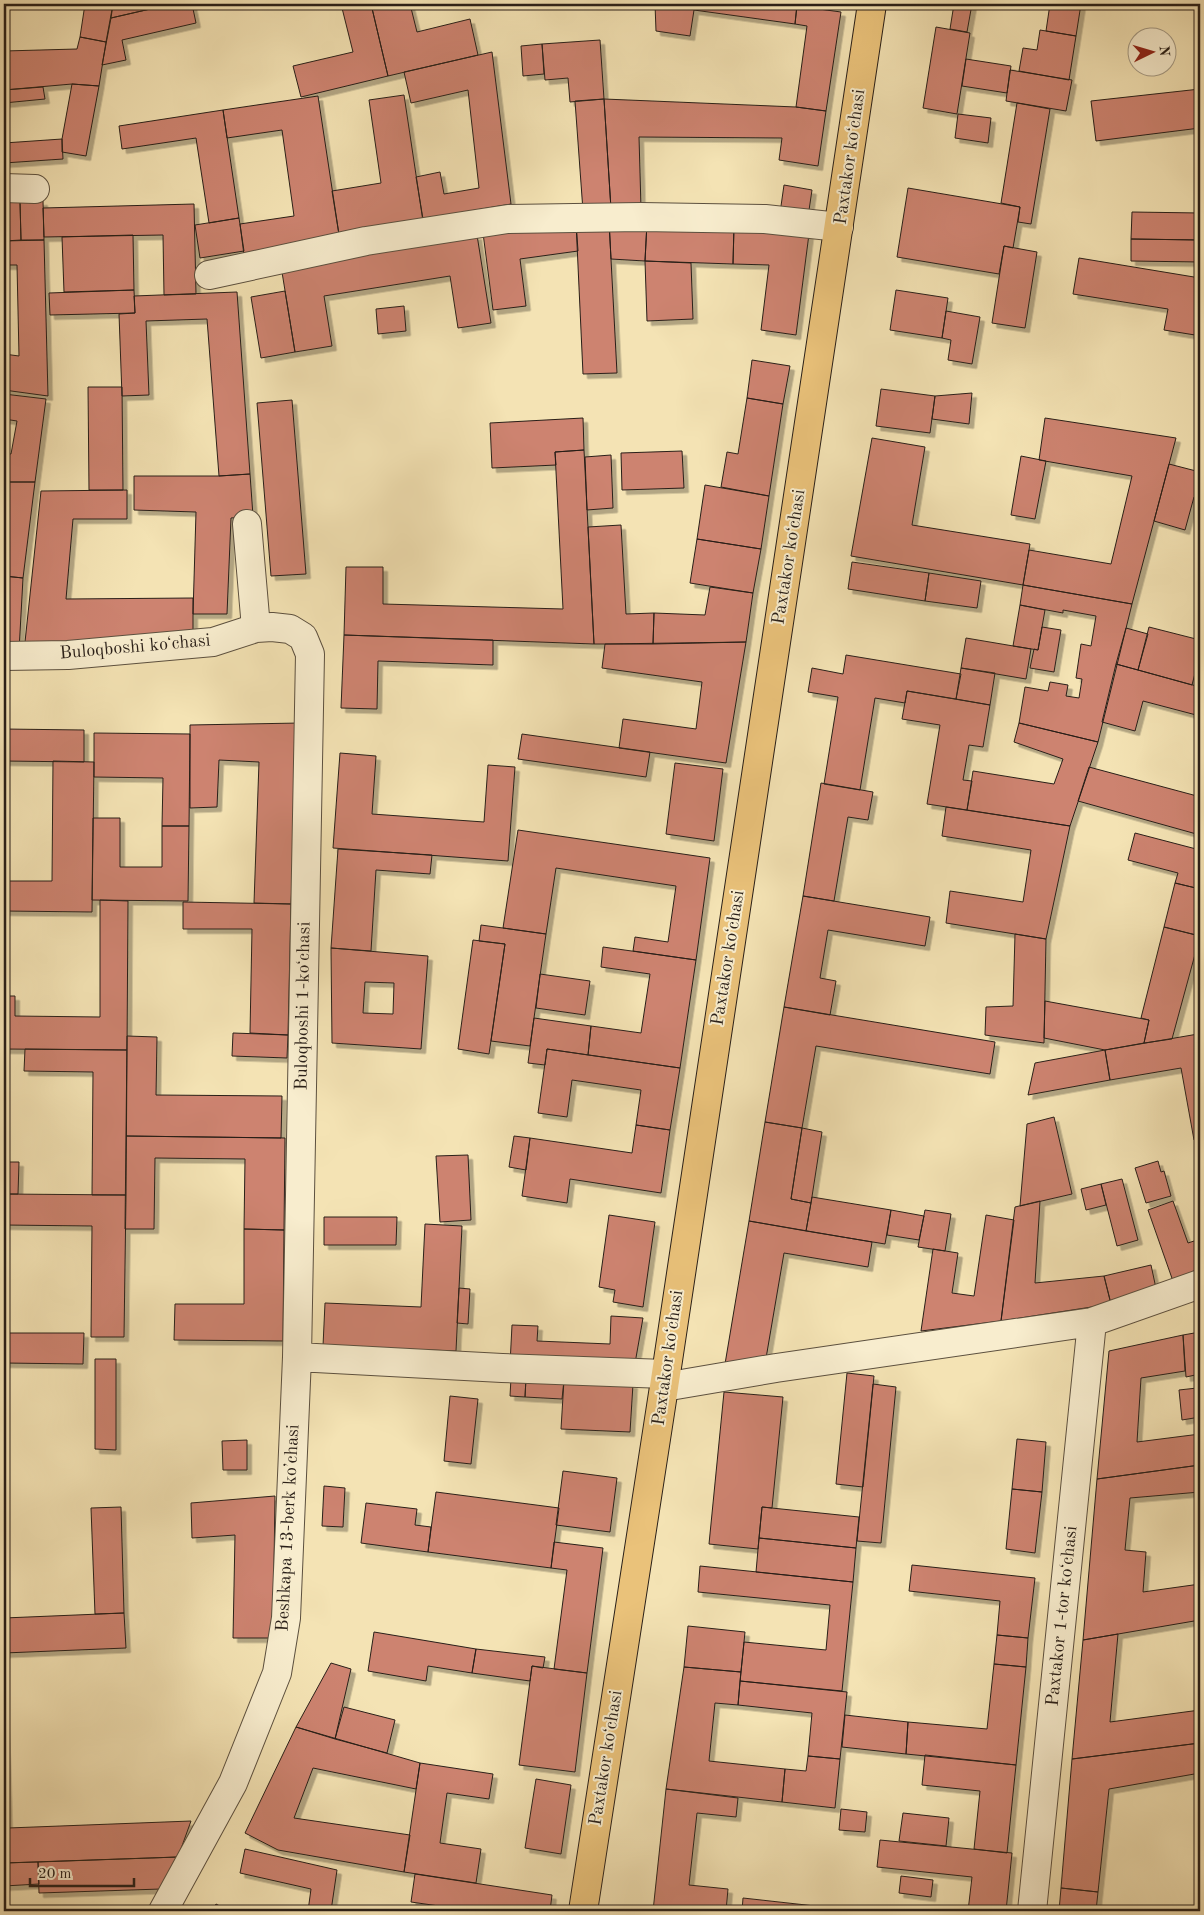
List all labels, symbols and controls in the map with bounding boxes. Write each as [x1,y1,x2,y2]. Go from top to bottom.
north arrow [1126,28,1176,78]
text: N [1157,45,1171,57]
street label: Paxtakor koʻchasi [832,88,868,226]
street label: Paxtakor koʻchasi [769,488,809,626]
street label: Buloqboshi koʻchasi [59,631,211,663]
street label: Paxtakor koʻchasi [708,889,748,1027]
street label: Buloqboshi 1-koʻchasi [293,921,313,1090]
street label: Paxtakor koʻchasi [650,1289,686,1427]
street label: Beshkapa 13-berk koʼchasi [274,1424,302,1632]
street label: Paxtakor 1-tor koʻchasi [1044,1525,1080,1707]
street label: Paxtakor koʻchasi [586,1689,626,1827]
scale bar [30,1855,134,1887]
text: 20 m [38,1867,72,1882]

